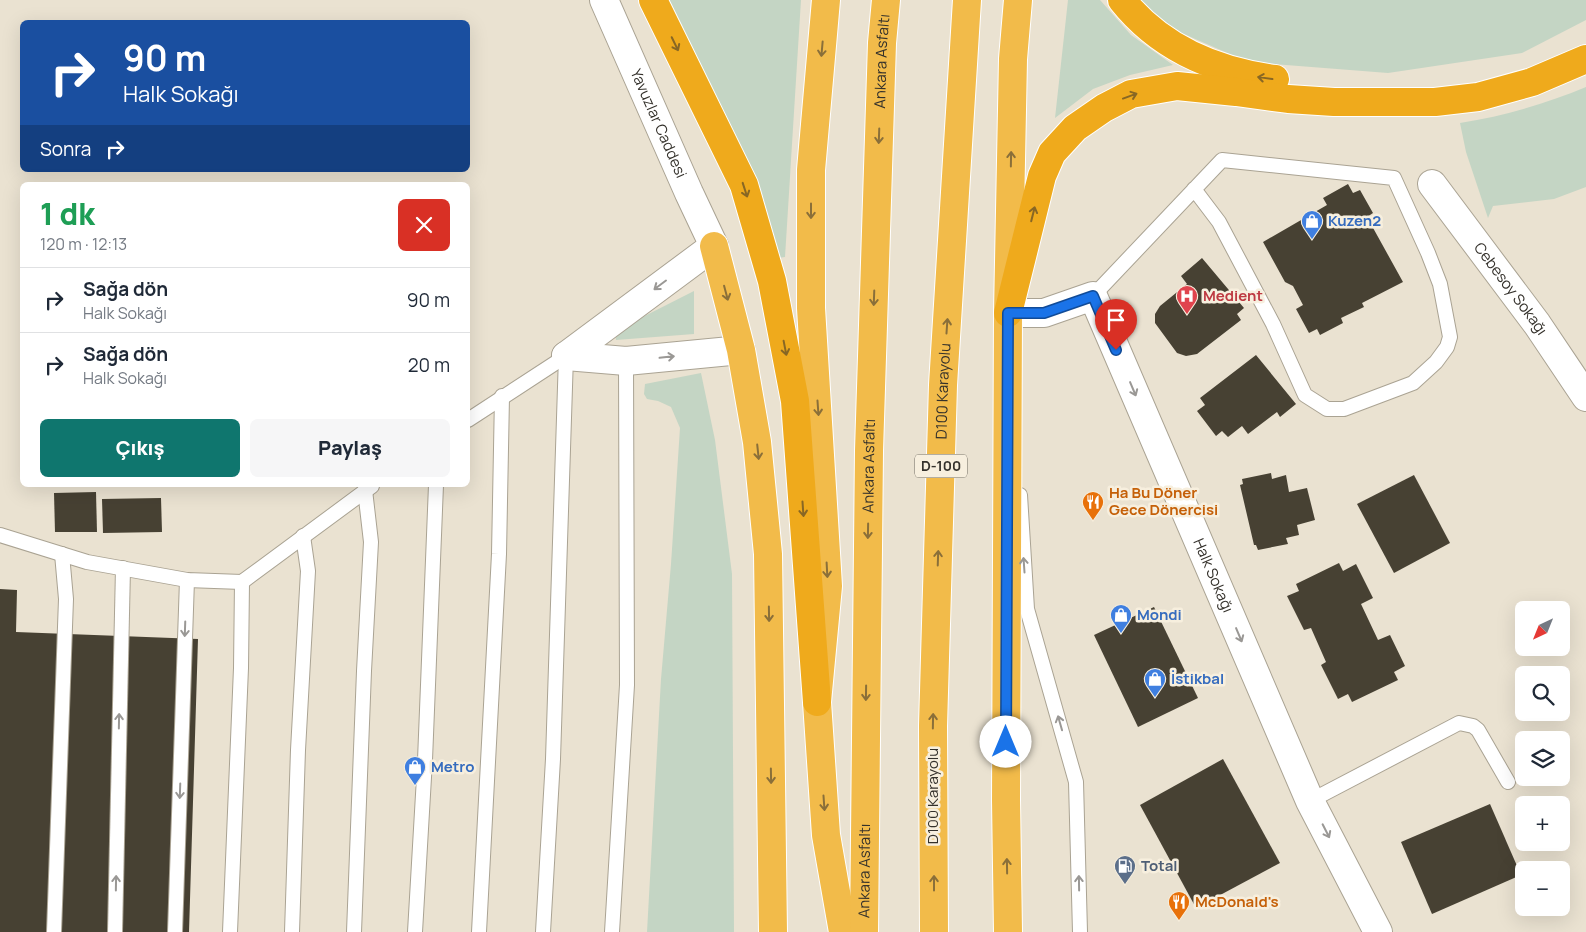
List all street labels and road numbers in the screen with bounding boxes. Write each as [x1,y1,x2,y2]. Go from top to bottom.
street label: Ankara Asfaltı [869,13,895,109]
street label: Yavuzlar Caddesi [626,66,692,181]
street label: Cebesoy Sokağı [1469,238,1553,339]
street label: D100 Karayolu [930,342,956,440]
street label: Ankara Asfaltı [857,418,880,513]
road number: D-100 [915,454,967,478]
street label: Halk Sokağı [1188,535,1239,616]
street label: D100 Karayolu [922,748,943,844]
street label: Ankara Asfaltı [853,824,875,918]

